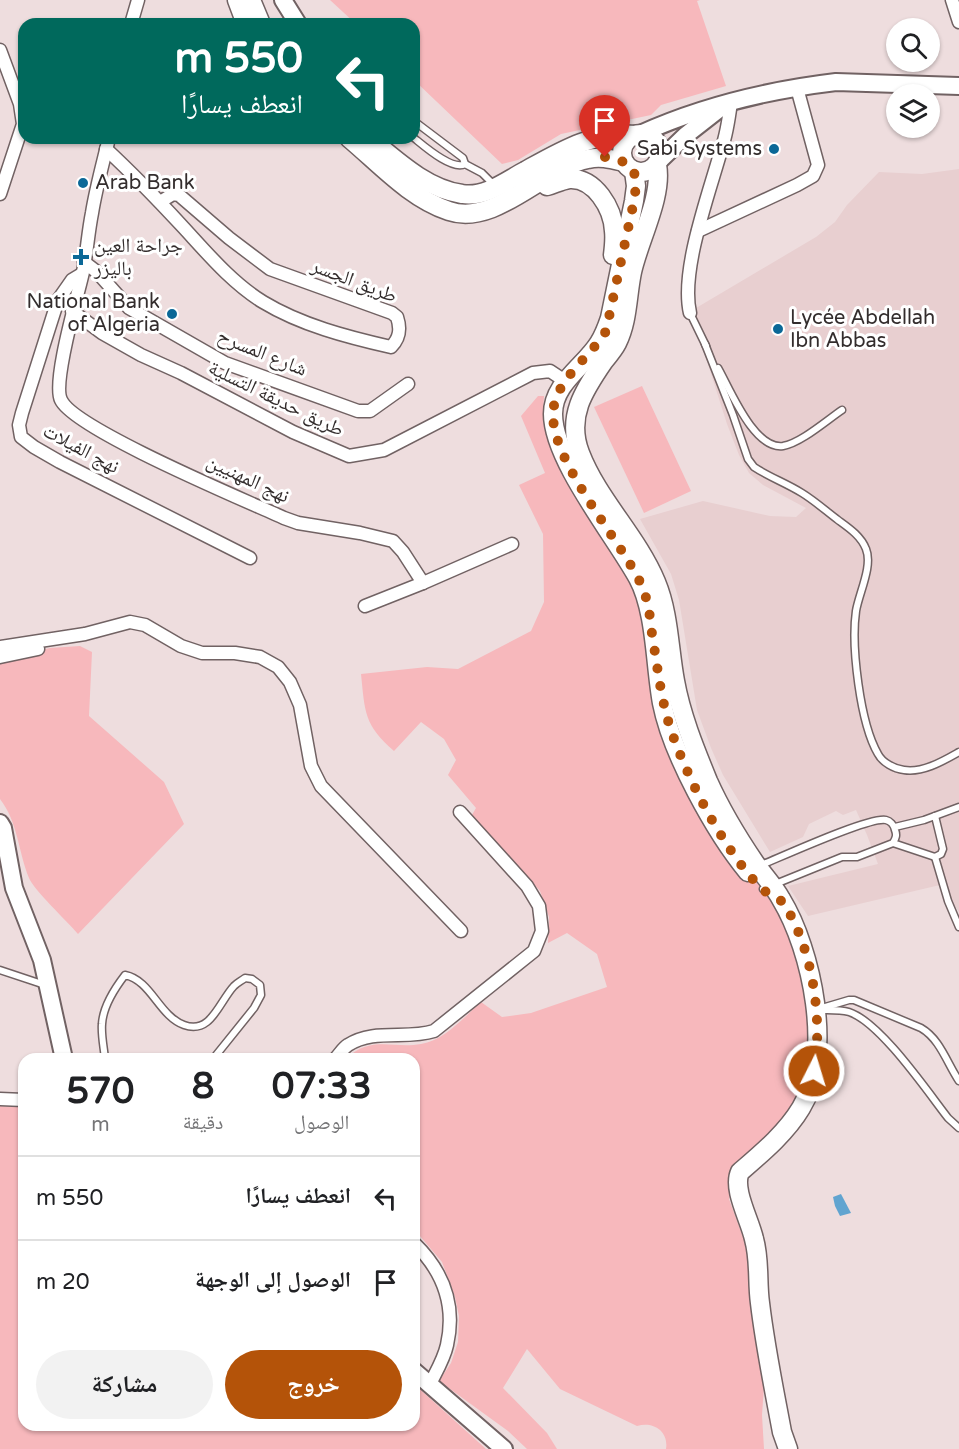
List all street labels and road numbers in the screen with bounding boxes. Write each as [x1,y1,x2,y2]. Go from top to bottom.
street label: طريق الجسر [307,253,400,308]
street label: شارع المسرح [214,324,310,382]
street label: طريق حديقة التسلية [204,356,348,442]
street label: نهج الفيلات [39,419,123,479]
street label: نهج المهنيين [203,449,293,509]

